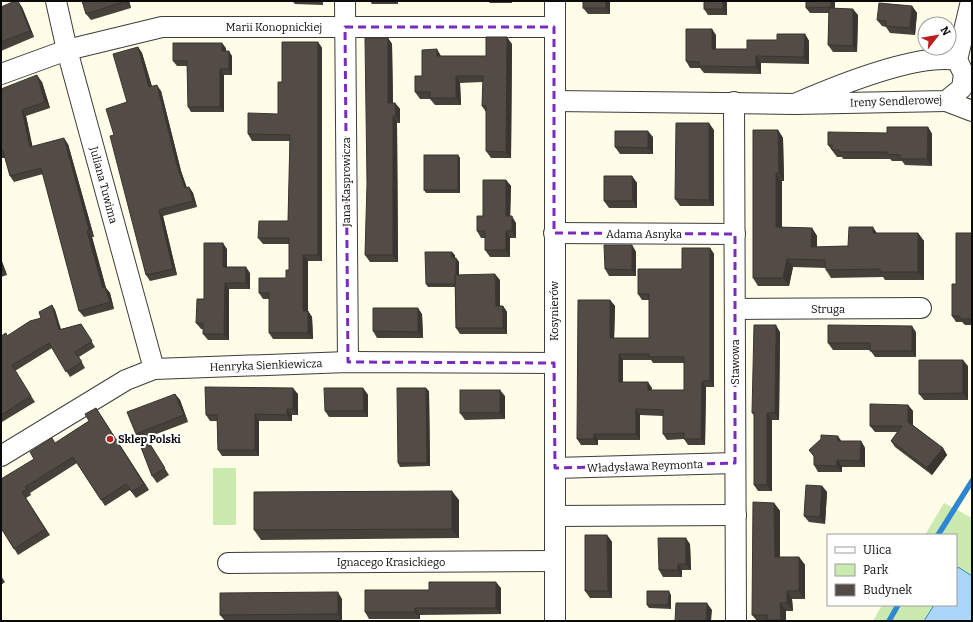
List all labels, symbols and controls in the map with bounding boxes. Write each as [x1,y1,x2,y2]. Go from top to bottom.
north arrow [917,16,957,56]
street label: Marii Konopnickiej [226,21,322,34]
text: N [937,24,953,39]
street label: Ireny Sendlerowej [850,93,942,110]
street label: Jana Kasprowicza [340,137,353,228]
street label: Juliana Tuwima [87,144,120,225]
street label: Adama Asnyka [606,228,682,241]
street label: Kosynierów [548,281,561,341]
street label: Struga [811,303,845,316]
street label: Stawowa [729,339,742,385]
street label: Henryka Sienkiewicza [209,357,323,374]
place label: Sklep Polski [118,433,181,446]
marker: Sklep Polski [105,434,115,444]
street label: Władysława Reymonta [587,458,703,475]
legend [827,534,957,606]
text: Ulica [863,543,892,557]
street label: Ignacego Krasickiego [337,556,445,569]
text: Park [863,563,889,577]
text: Budynek [863,583,912,597]

